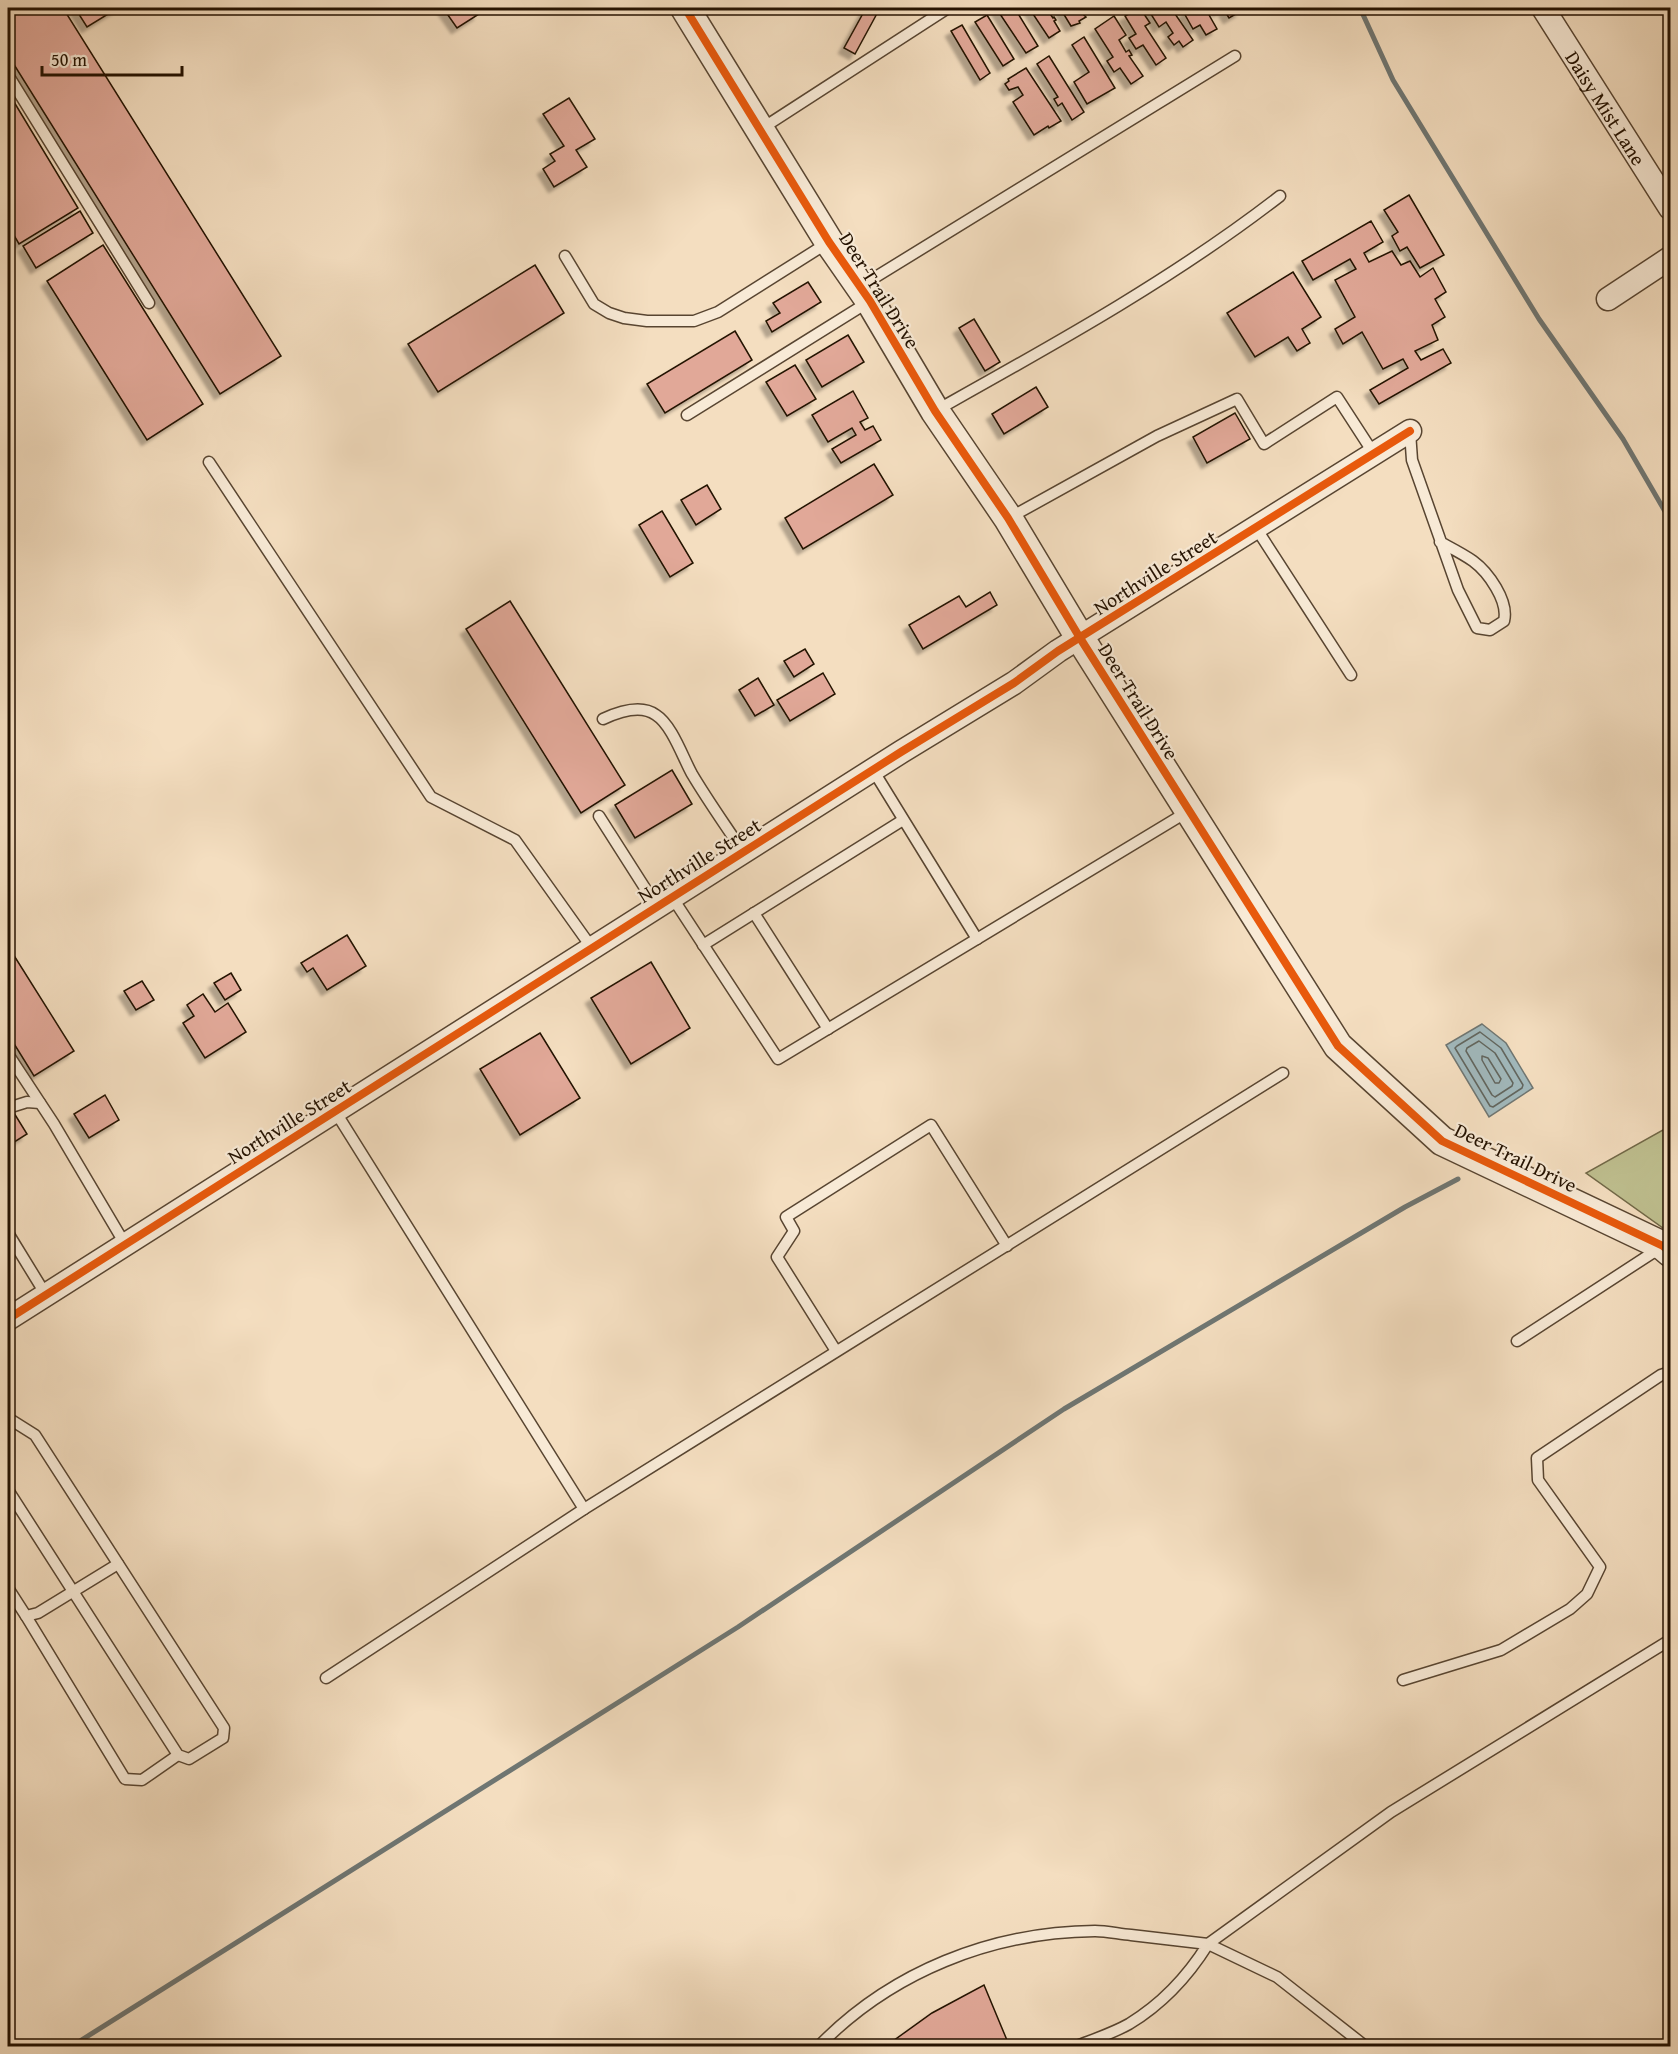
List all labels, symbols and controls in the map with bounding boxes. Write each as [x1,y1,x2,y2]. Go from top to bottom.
scale bar [42,39,182,77]
street label: Daisy Mist Lane [1559,45,1654,171]
text: 50 m [51,46,87,73]
street label: Deer Trail Drive [833,226,927,354]
street label: Northville Street [1088,522,1222,622]
street label: Deer Trail Drive [1092,637,1186,765]
street label: Northville Street [632,810,766,910]
street label: Northville Street [222,1071,356,1171]
street label: Deer Trail Drive [1450,1115,1582,1199]

